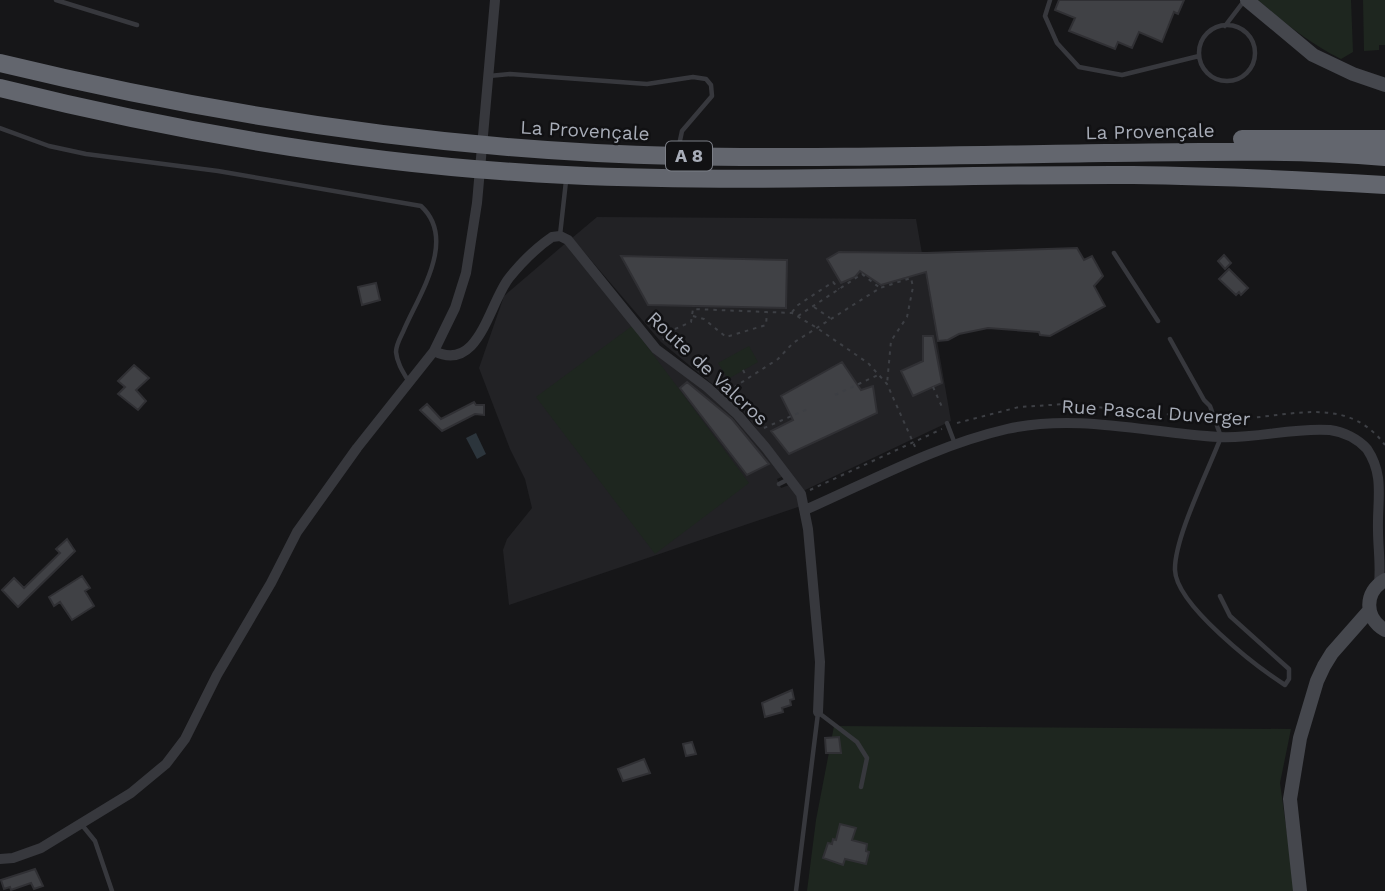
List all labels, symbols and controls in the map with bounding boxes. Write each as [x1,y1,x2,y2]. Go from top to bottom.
street label: La Provençale [520,116,650,145]
street label: La Provençale [1085,119,1215,144]
road number: A 8 [666,141,712,170]
street label: Route de Valcros [642,306,773,430]
street label: Rue Pascal Duverger [1061,394,1251,431]

